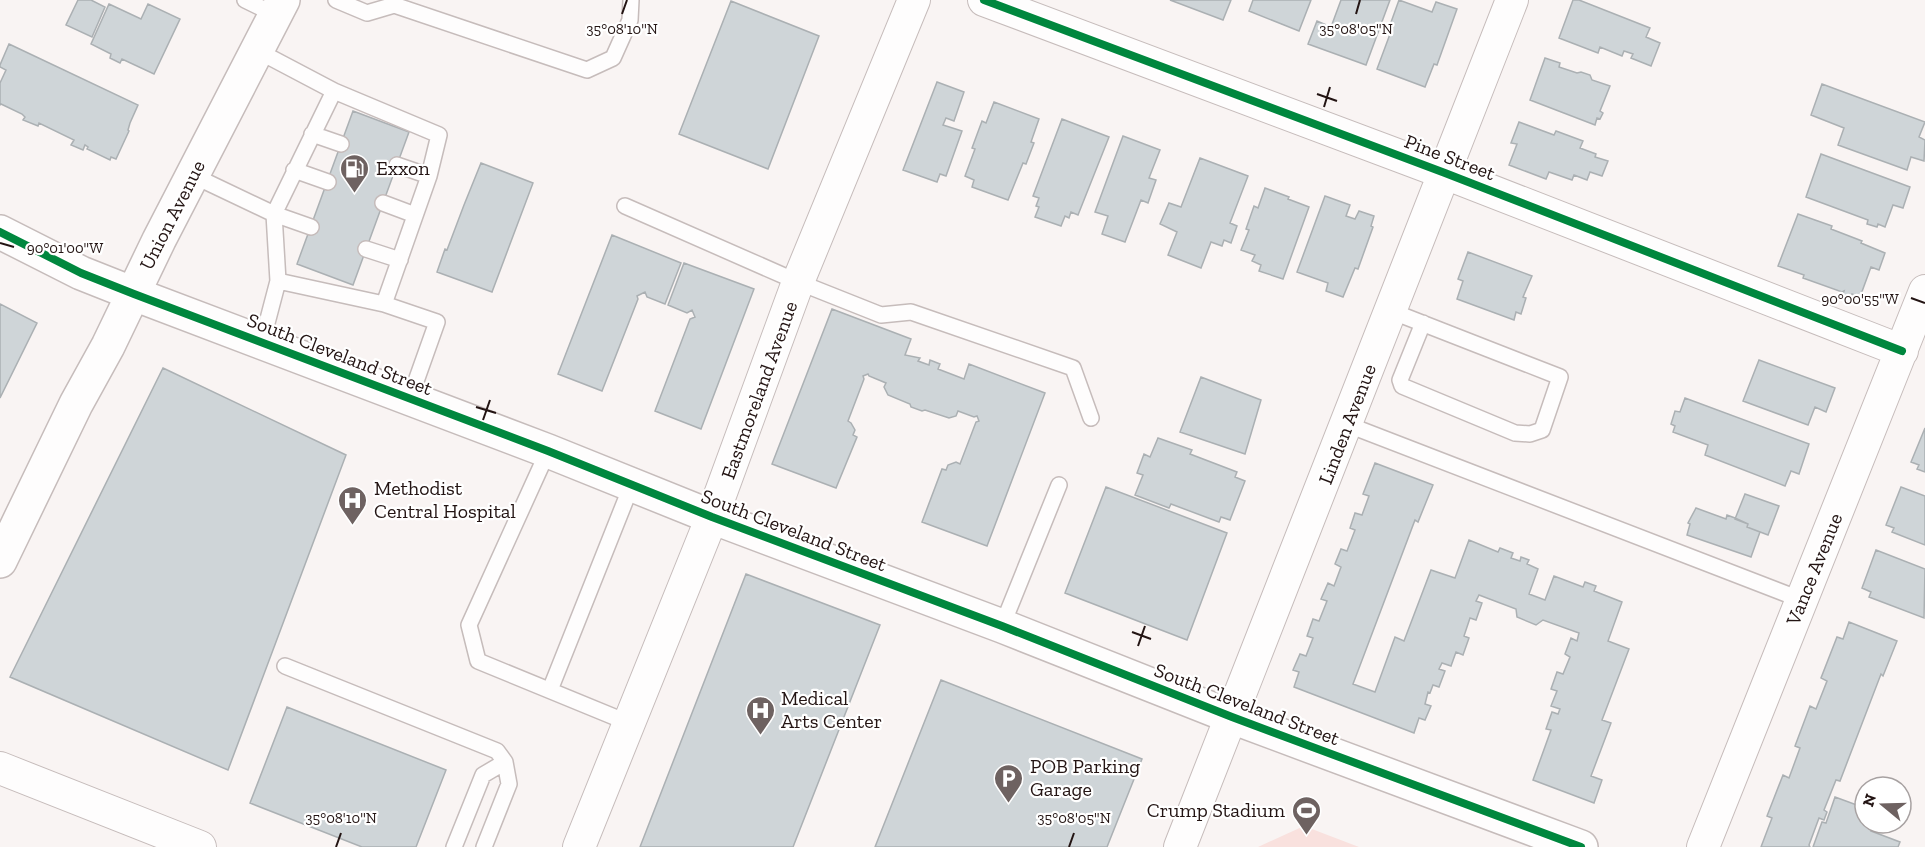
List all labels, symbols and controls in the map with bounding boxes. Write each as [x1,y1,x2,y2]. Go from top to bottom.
text: 35°08'10"N [586,20,658,38]
text: 35°08'05"N [1319,20,1393,38]
street label: Pine Street [1401,129,1499,185]
fuel station icon: Exxon [339,152,371,194]
street label: Union Avenue [134,156,210,274]
place label: Exxon [376,156,430,180]
text: 90°01'00"W [27,239,103,257]
text: 90°00'55"W [1821,290,1899,308]
street label: Eastmoreland Avenue [716,298,802,482]
street label: South Cleveland Street [244,308,436,401]
street label: Linden Avenue [1313,360,1381,488]
place label: Methodist Central Hospital [374,476,516,523]
hospital icon: Methodist Central Hospital [337,484,369,526]
street label: South Cleveland Street [698,484,890,577]
street label: Vance Avenue [1780,509,1847,629]
street label: South Cleveland Street [1151,658,1343,751]
place label: Medical Arts Center [781,686,882,733]
hospital icon: Medical Arts Center [744,694,776,736]
place label: POB Parking Garage [1030,754,1140,801]
parking icon: POB Parking Garage [993,762,1025,804]
north arrow [1853,775,1913,835]
text: N [1858,791,1880,809]
sports icon: Crump Stadium [1290,794,1322,836]
place label: Crump Stadium [1147,798,1286,822]
text: 35°08'10"N [305,809,377,827]
text: 35°08'05"N [1037,809,1111,827]

